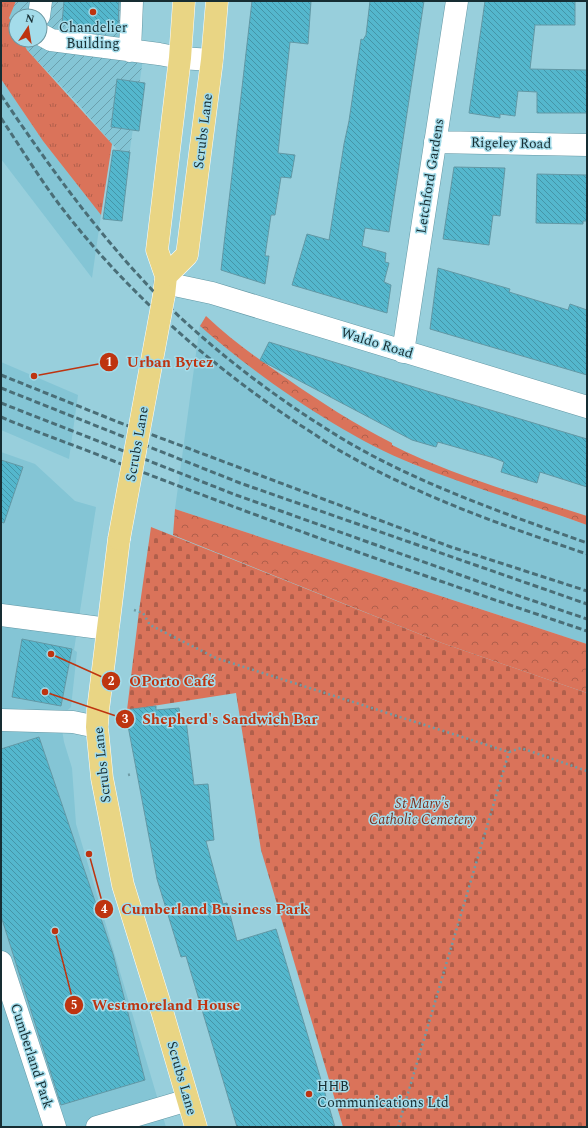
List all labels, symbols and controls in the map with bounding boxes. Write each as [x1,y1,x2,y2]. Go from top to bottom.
marker: Chandelier Building [88,7,98,17]
north arrow [8,8,48,48]
text: N [24,9,36,28]
place label: Chandelier Building [59,17,128,54]
street label: Scrubs Lane [188,92,218,170]
street label: Letchford Gardens [411,117,449,235]
street label: Rigeley Road [471,132,552,154]
street label: Waldo Road [338,322,416,364]
callout: Urban Bytez [99,348,222,375]
text: Urban Bytez [126,351,214,374]
text: 1 [106,353,112,372]
street label: Scrubs Lane [120,405,154,483]
callout: OPorto Café [101,667,223,694]
text: OPorto Café [129,670,215,693]
text: 2 [108,672,115,691]
callout: Shepherd's Sandwich Bar [115,705,326,732]
text: Shepherd's Sandwich Bar [142,708,318,731]
text: 3 [122,710,129,729]
street label: Scrubs Lane [88,726,116,804]
park label: St Mary's Catholic Cemetery [369,793,476,830]
callout: Cumberland Business Park [94,896,317,923]
text: Cumberland Business Park [121,898,309,921]
text: 4 [101,900,108,919]
callout: Westmoreland House [64,992,249,1019]
text: Westmoreland House [92,994,240,1017]
text: 5 [71,996,77,1015]
street label: Cumberland Park [5,1001,59,1111]
street label: Scrubs Lane [161,1039,203,1118]
place label: HHB Communications Ltd [317,1076,449,1113]
marker: HHB Communications Ltd [304,1089,314,1099]

